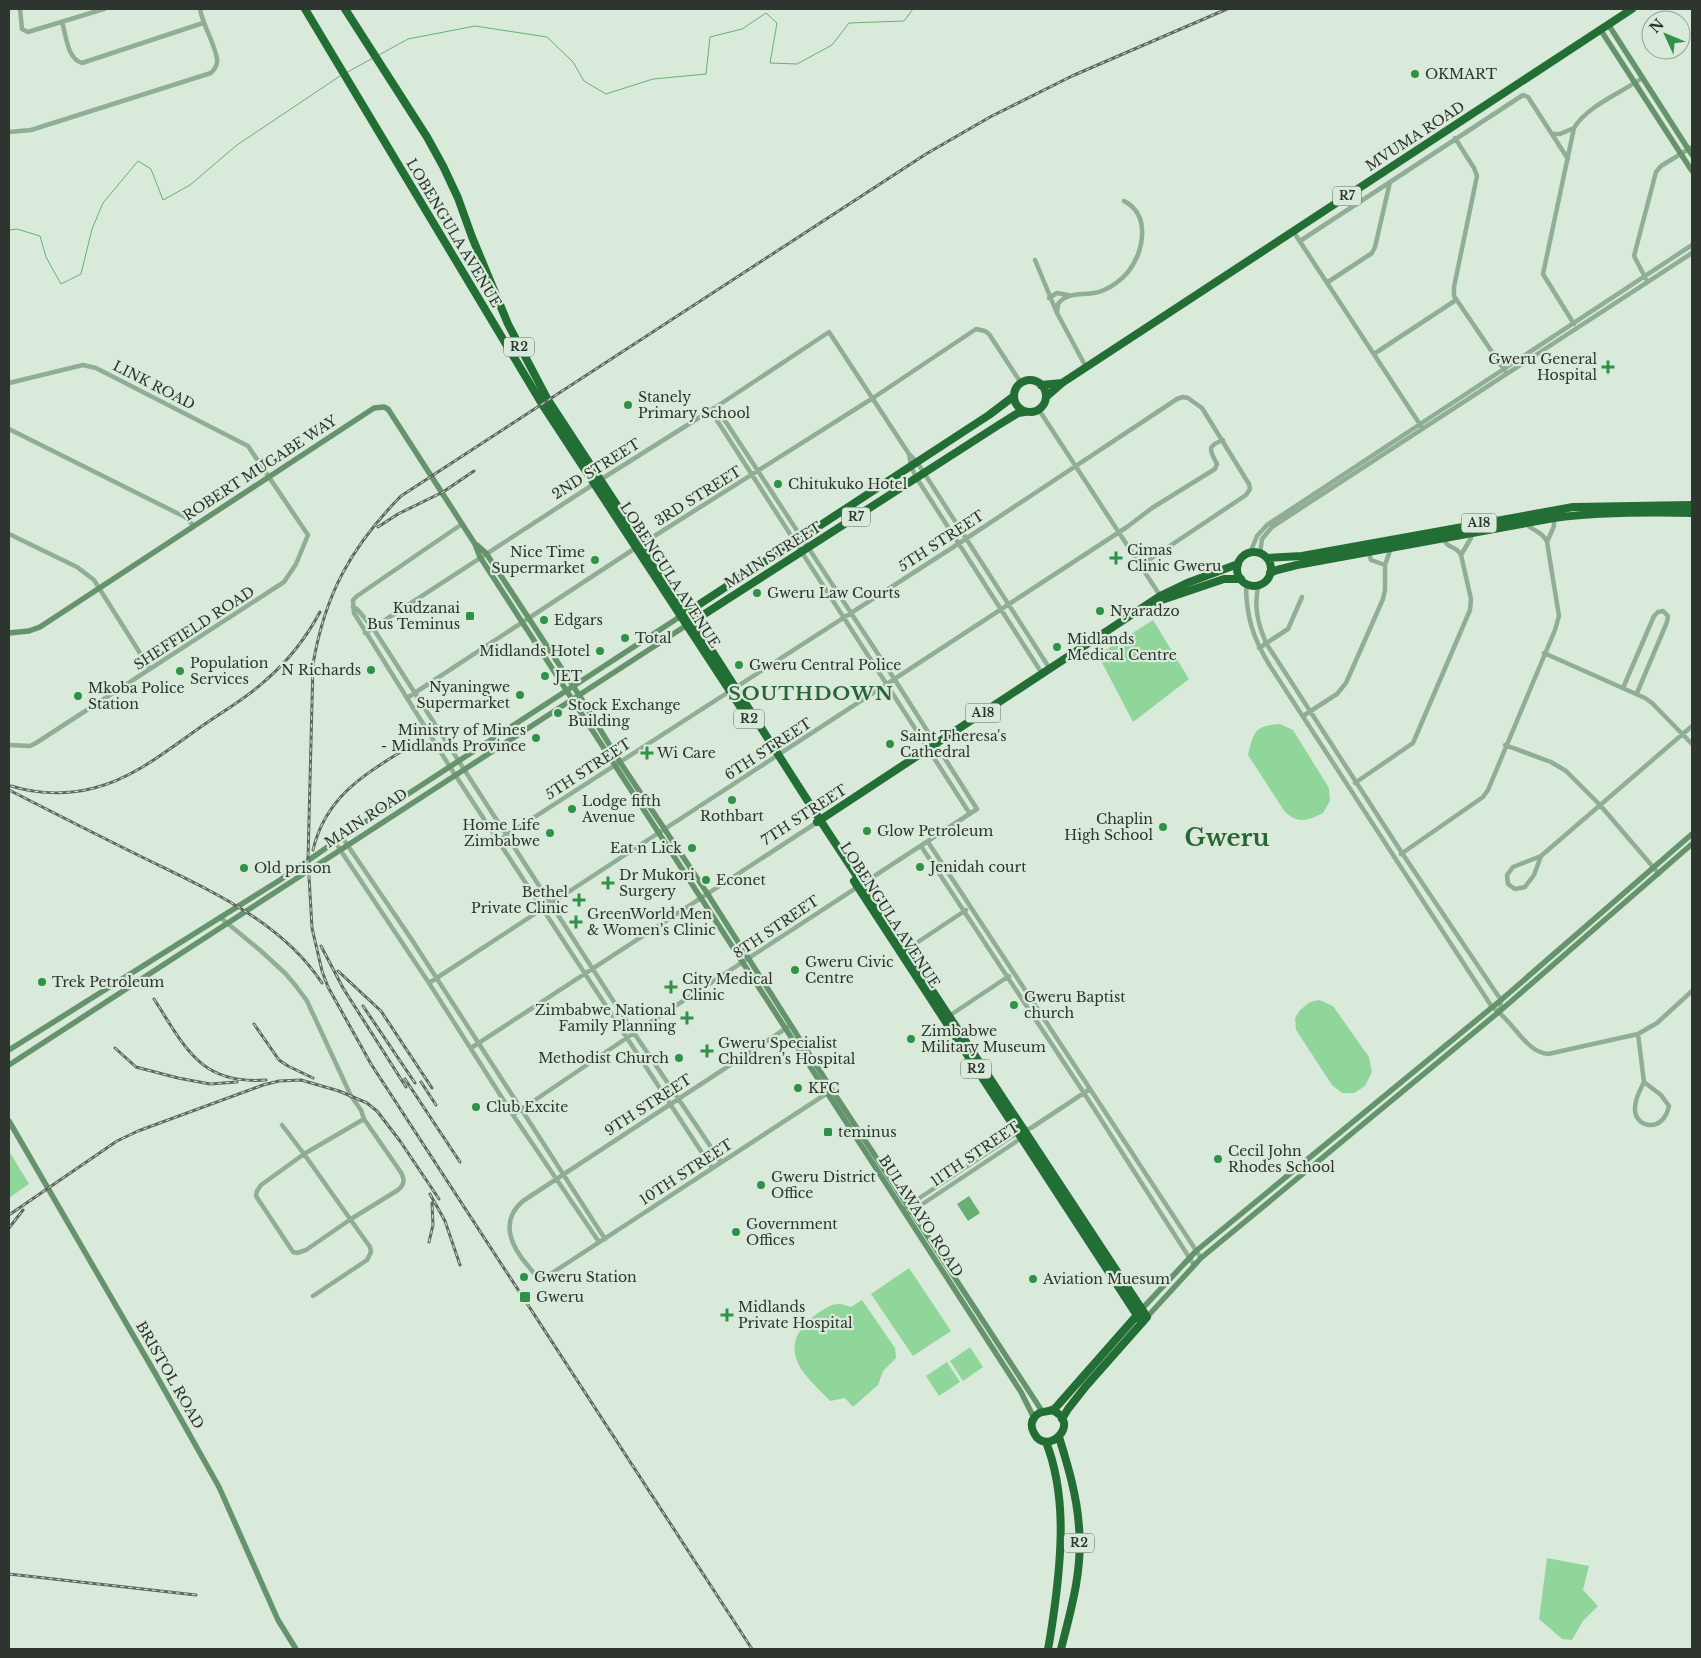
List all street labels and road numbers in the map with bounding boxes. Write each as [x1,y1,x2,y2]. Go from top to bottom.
street label: MVUMA ROAD [1362,97,1468,175]
street label: LOBENGULA AVENUE [402,155,506,311]
road number: R7 [1333,187,1361,206]
road number: R2 [504,338,534,357]
street label: LINK ROAD [110,357,198,413]
street label: ROBERT MUGABE WAY [180,411,341,525]
street label: 2ND STREET [549,435,643,503]
street label: 3RD STREET [651,462,745,530]
street label: LOBENGULA AVENUE [616,499,724,651]
street label: 5TH STREET [895,507,987,575]
road number: R7 [842,508,870,526]
road number: A18 [1462,514,1496,532]
street label: MAIN STREET [721,518,825,592]
street label: SHEFFIELD ROAD [130,582,258,674]
road number: A18 [966,704,1000,722]
road number: R2 [734,710,764,729]
street label: 6TH STREET [721,714,815,784]
street label: 5TH STREET [542,735,634,803]
street label: 7TH STREET [758,781,850,849]
street label: MAIN ROAD [321,784,411,852]
street label: LOBENGULA AVENUE [836,839,944,991]
street label: 8TH STREET [730,892,822,962]
road number: R2 [961,1060,991,1078]
street label: 9TH STREET [601,1070,695,1140]
street label: 11TH STREET [927,1118,1023,1190]
street label: 10TH STREET [636,1135,736,1209]
street label: BULAWAYO ROAD [875,1152,967,1280]
street label: BRISTOL ROAD [132,1318,208,1432]
road number: R2 [1064,1534,1094,1552]

